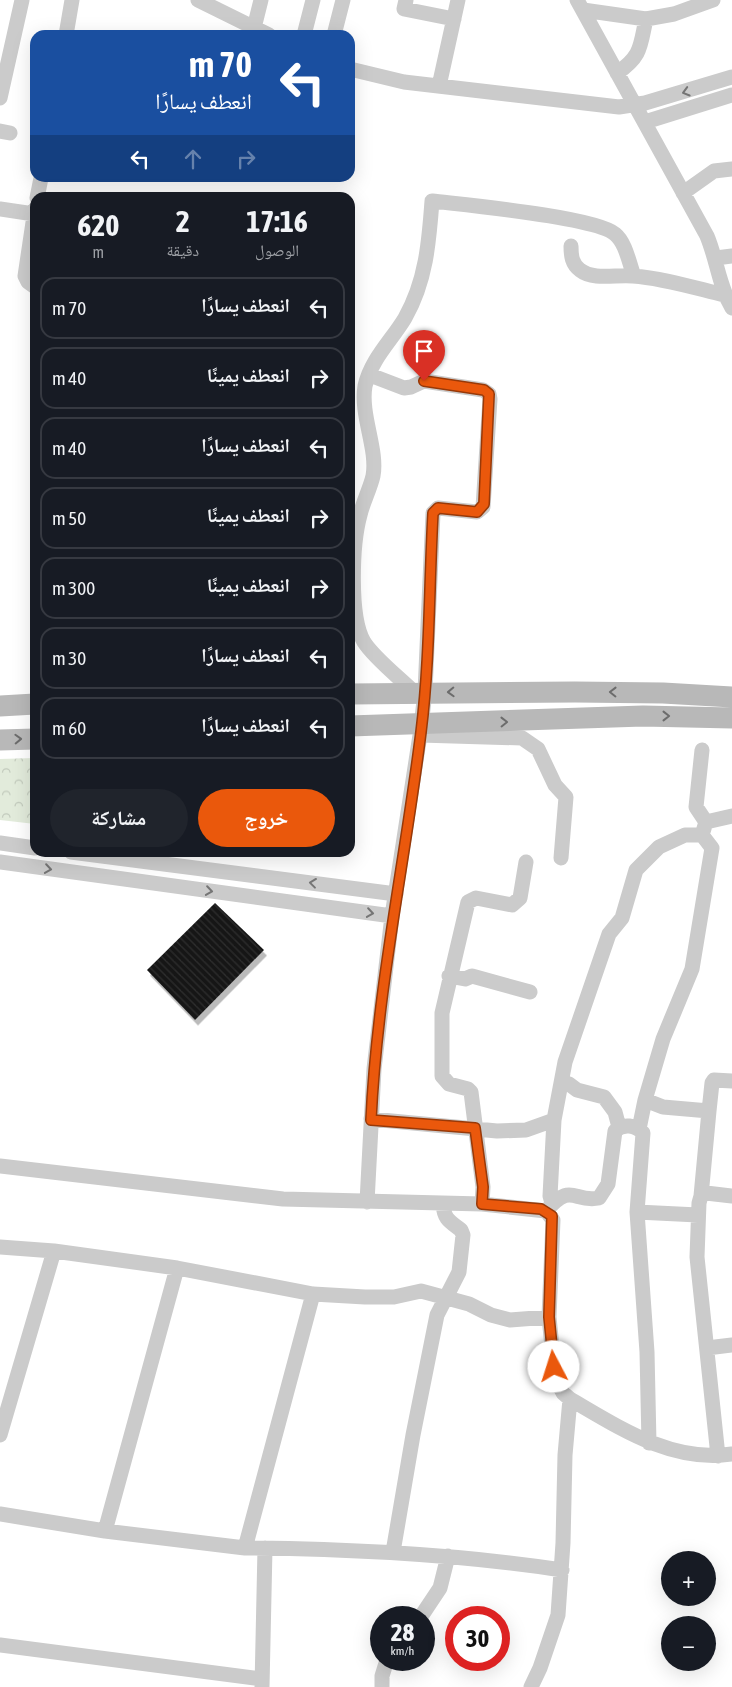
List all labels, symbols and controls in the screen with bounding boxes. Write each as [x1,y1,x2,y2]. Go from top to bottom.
text: 70 m [189,44,252,84]
icon: left [270,50,335,115]
one-way arrow [681,86,690,97]
text: انعطف يسارًا [155,88,252,114]
icon: left [126,145,154,173]
icon: ahead [179,145,207,173]
icon: right [232,145,260,173]
text: 2 [176,204,190,238]
text: 17:16 [246,204,308,238]
text: 620 [77,208,119,242]
text: دقيقة [167,241,199,259]
text: الوصول [255,241,299,259]
text: m [93,243,104,261]
text: انعطف يسارًا [201,294,290,316]
icon: left [305,294,333,322]
text: 70 m [52,297,86,319]
pin [403,330,445,381]
icon: arrive [410,337,438,365]
text: انعطف يمينًا [207,364,290,386]
icon: right [305,364,333,392]
text: 40 m [52,367,86,389]
text: انعطف يسارًا [201,434,290,456]
icon: left [305,434,333,462]
text: 40 m [52,437,86,459]
text: انعطف يمينًا [207,504,290,526]
icon: right [305,504,333,532]
text: 50 m [52,507,86,529]
text: انعطف يمينًا [207,574,290,596]
icon: right [305,574,333,602]
text: 300 m [52,577,95,599]
text: انعطف يسارًا [201,644,290,666]
icon: left [305,644,333,672]
text: 30 m [52,647,86,669]
one-way arrow [447,686,455,697]
one-way arrow [609,687,617,697]
one-way arrow [662,711,670,722]
text: انعطف يسارًا [201,714,290,736]
icon: left [305,714,333,742]
text: 60 m [52,717,86,739]
one-way arrow [500,717,508,727]
one-way arrow [14,734,22,745]
button: مشاركة [50,789,188,847]
button: خروج [198,789,335,847]
one-way arrow [45,863,53,874]
one-way arrow [308,878,316,889]
one-way arrow [206,885,214,896]
one-way arrow [367,907,375,918]
position arrow [527,1340,579,1392]
map controls [661,1551,716,1671]
button: + [661,1551,716,1606]
speed limit sign: 30 [445,1606,510,1671]
button: − [661,1616,716,1671]
text: 28 [391,1618,414,1646]
text: km/h [391,1644,414,1658]

